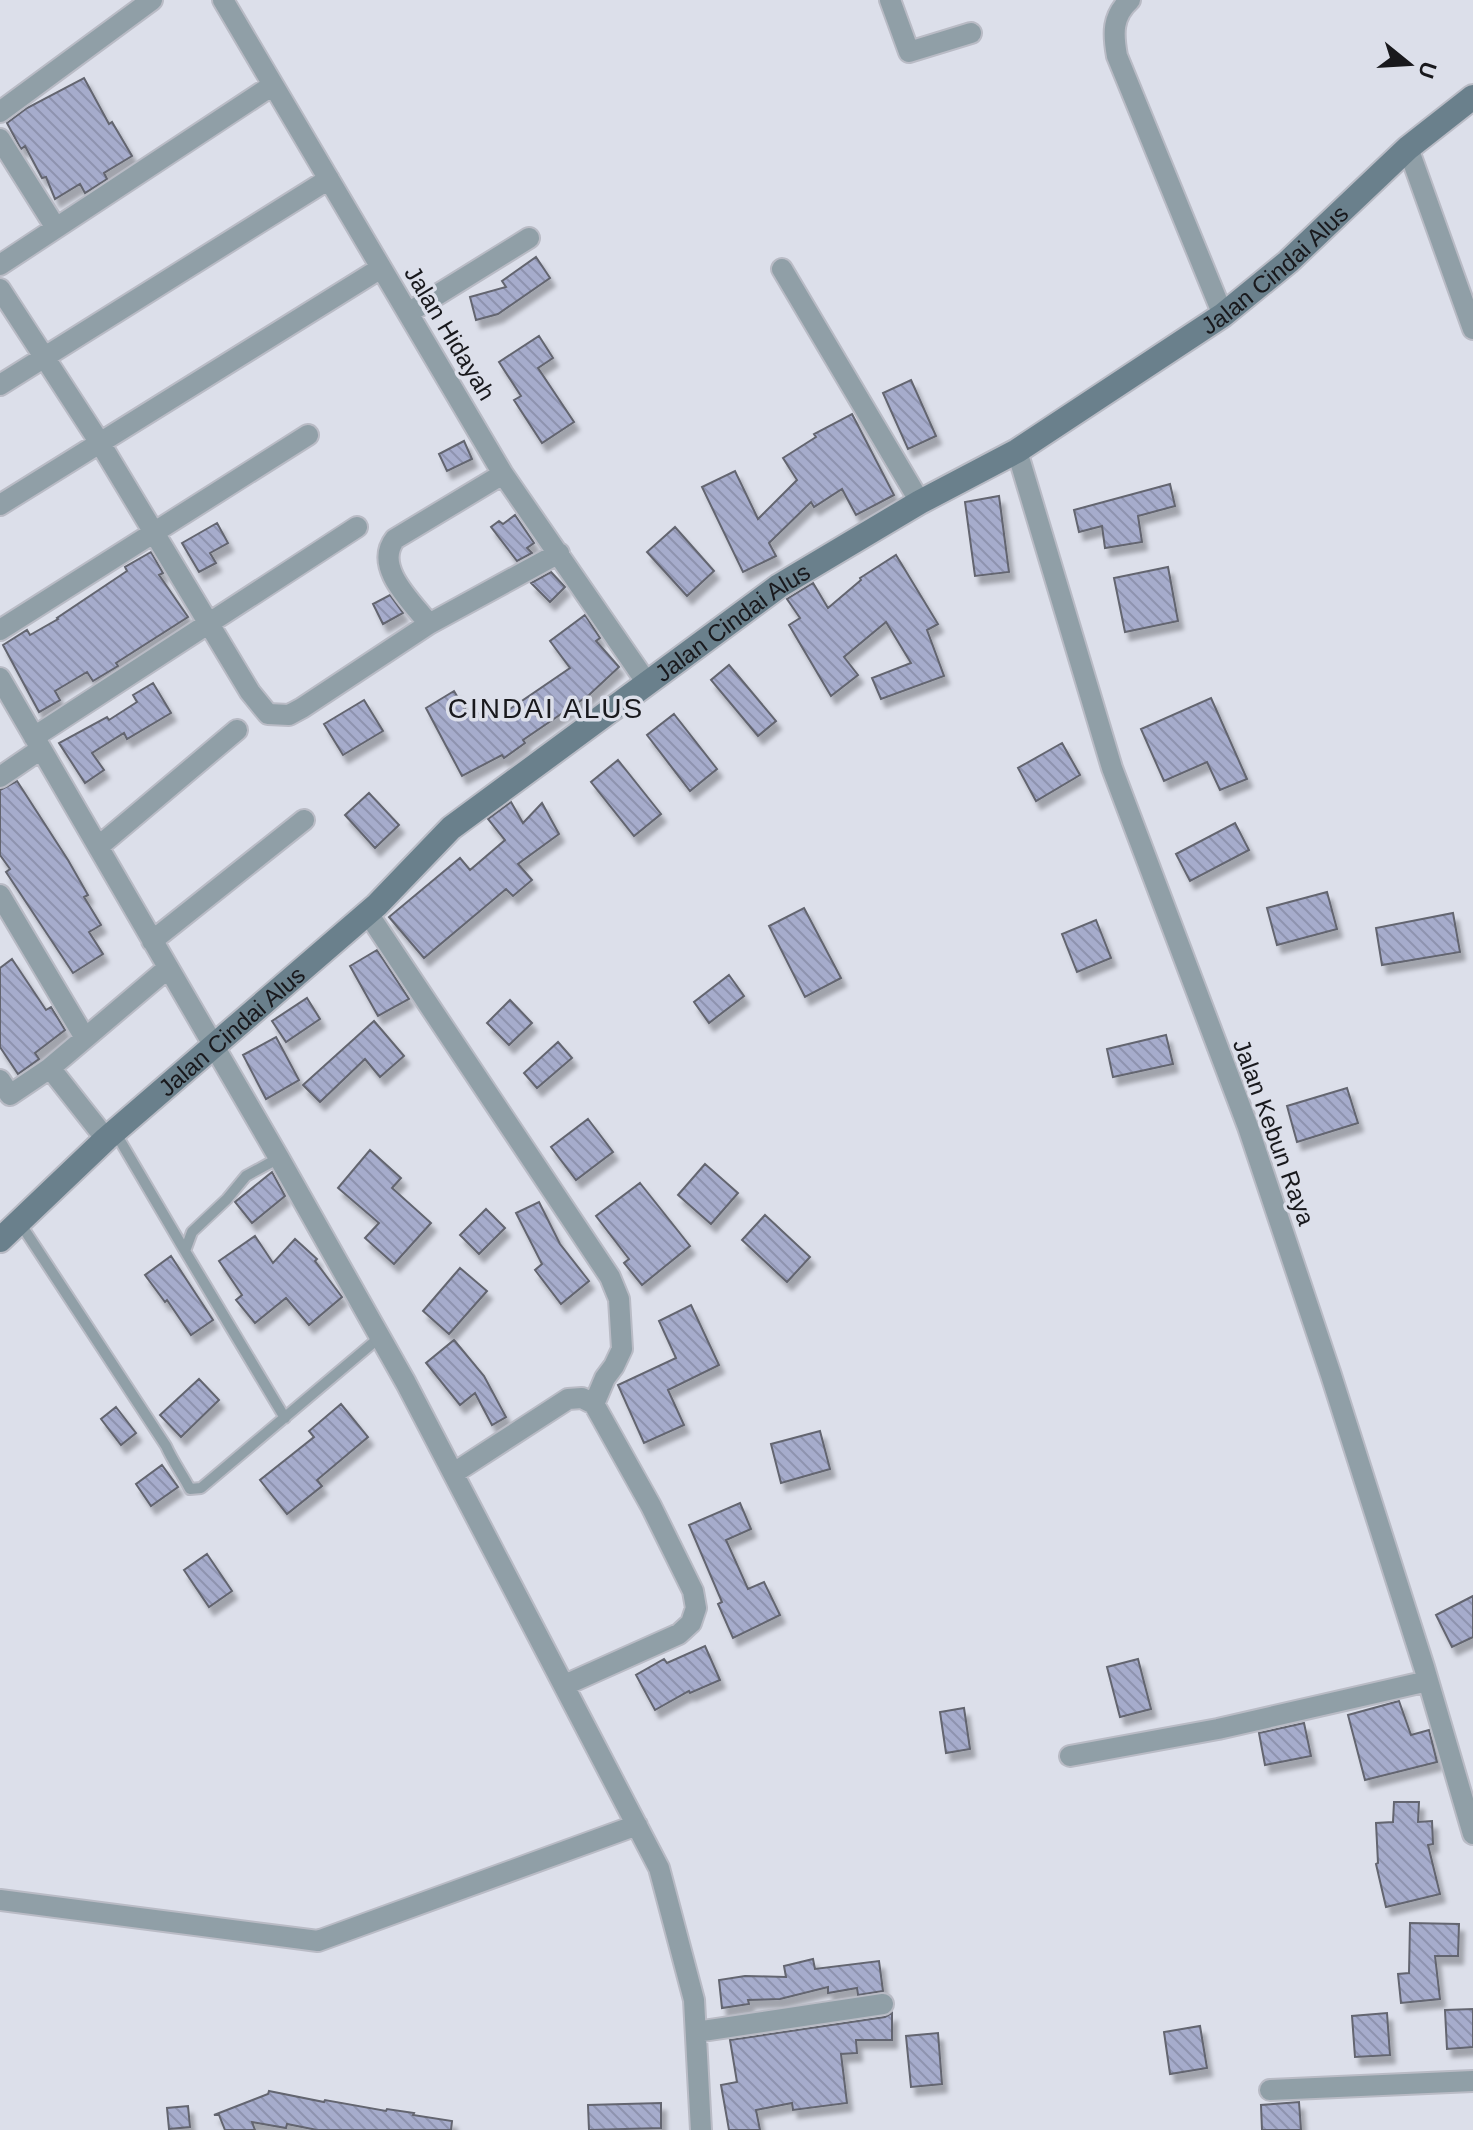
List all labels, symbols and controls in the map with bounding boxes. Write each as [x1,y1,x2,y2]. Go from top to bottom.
north arrow [1369,24,1449,104]
text: U [1413,59,1442,81]
street label: Jalan Cindai Alus [1196,199,1353,339]
street label: Jalan Hidayah [399,261,501,405]
street label: Jalan Cindai Alus [649,557,814,687]
district label: CINDAI ALUS [448,693,644,724]
street label: Jalan Cindai Alus [153,960,310,1101]
street label: Jalan Kebun Raya [1228,1035,1320,1229]

